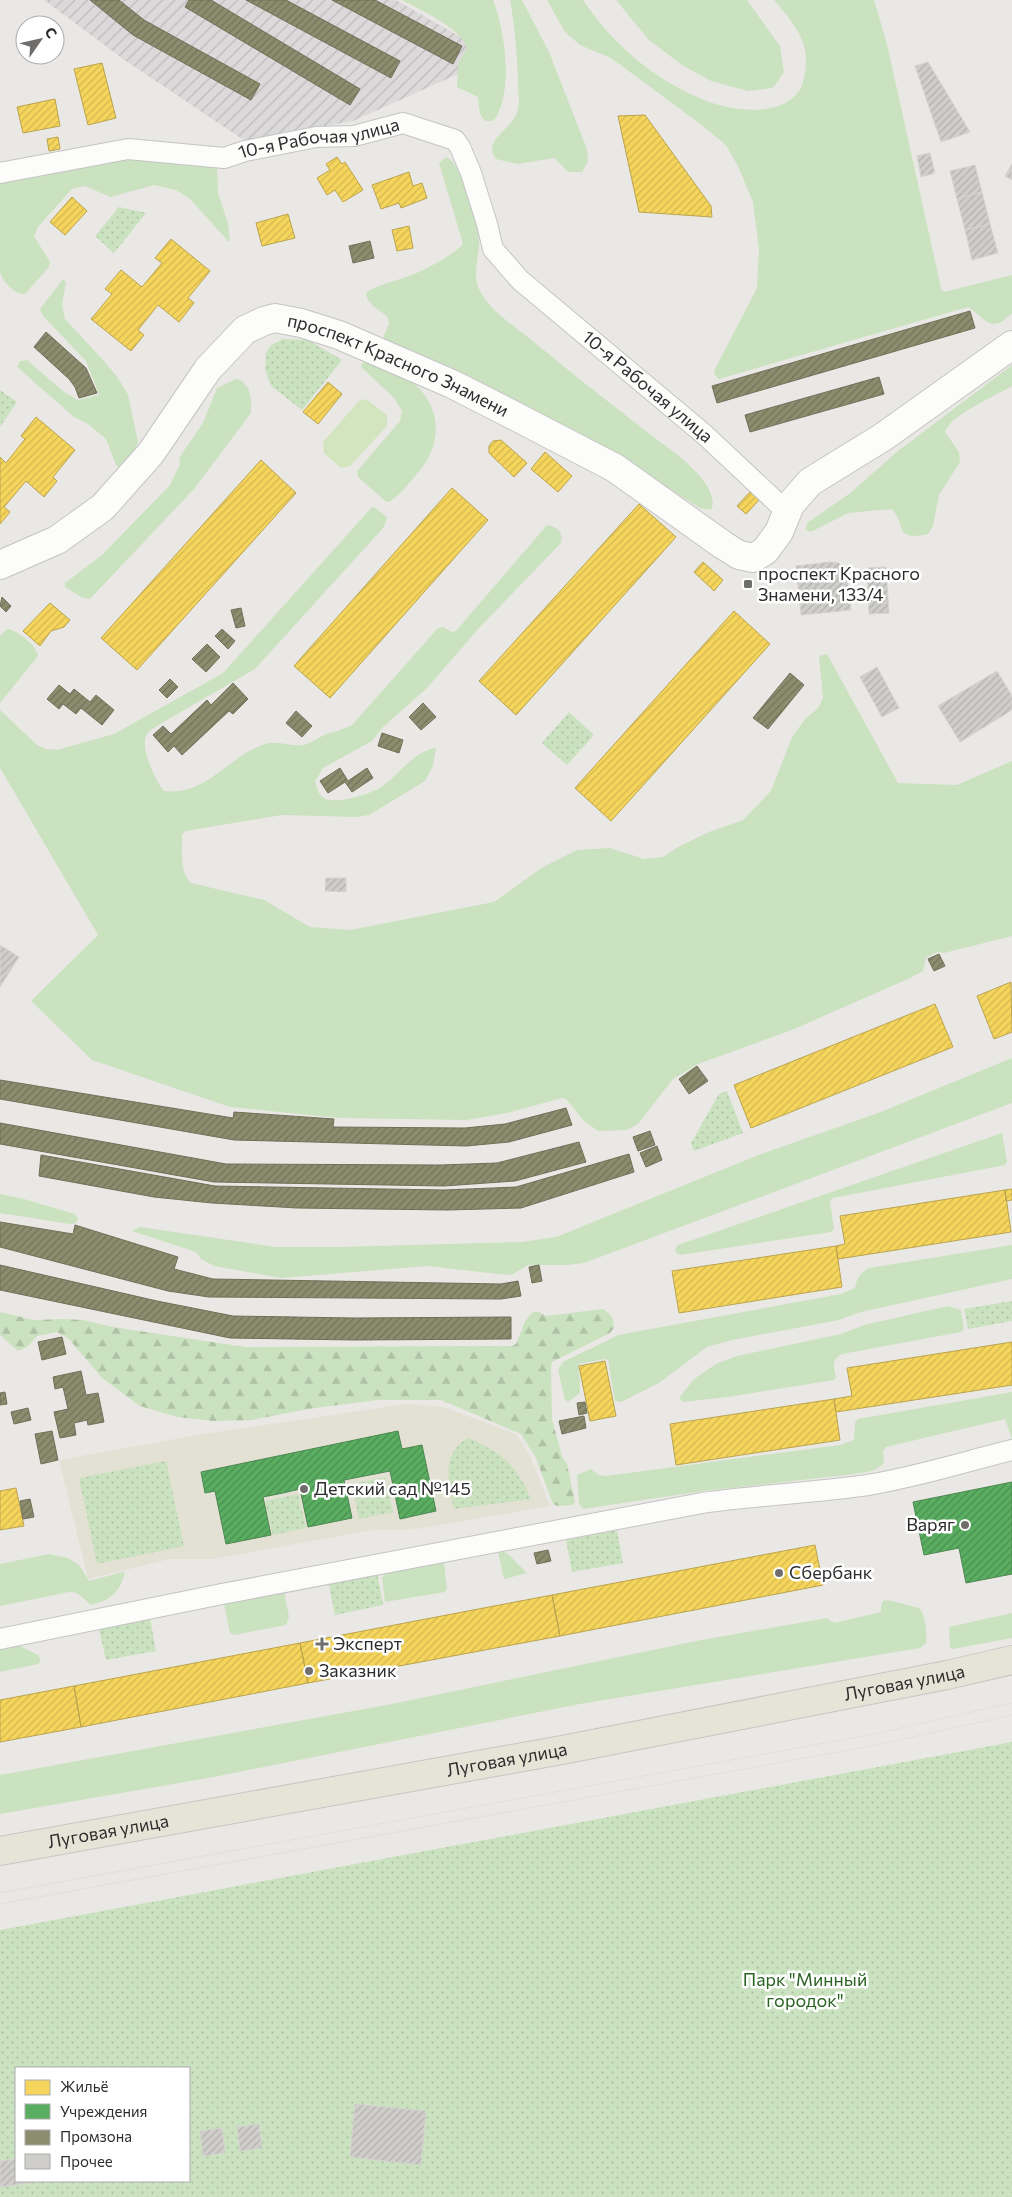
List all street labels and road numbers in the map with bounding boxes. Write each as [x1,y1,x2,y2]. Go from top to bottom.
street label: 10-я Рабочая улица [235,112,402,163]
street label: проспект Красного Знамени [286,309,513,421]
street label: 10-я Рабочая улица [578,325,718,447]
street label: Луговая улица [842,1659,967,1705]
street label: Луговая улица [444,1737,569,1781]
street label: Луговая улица [46,1809,170,1852]

